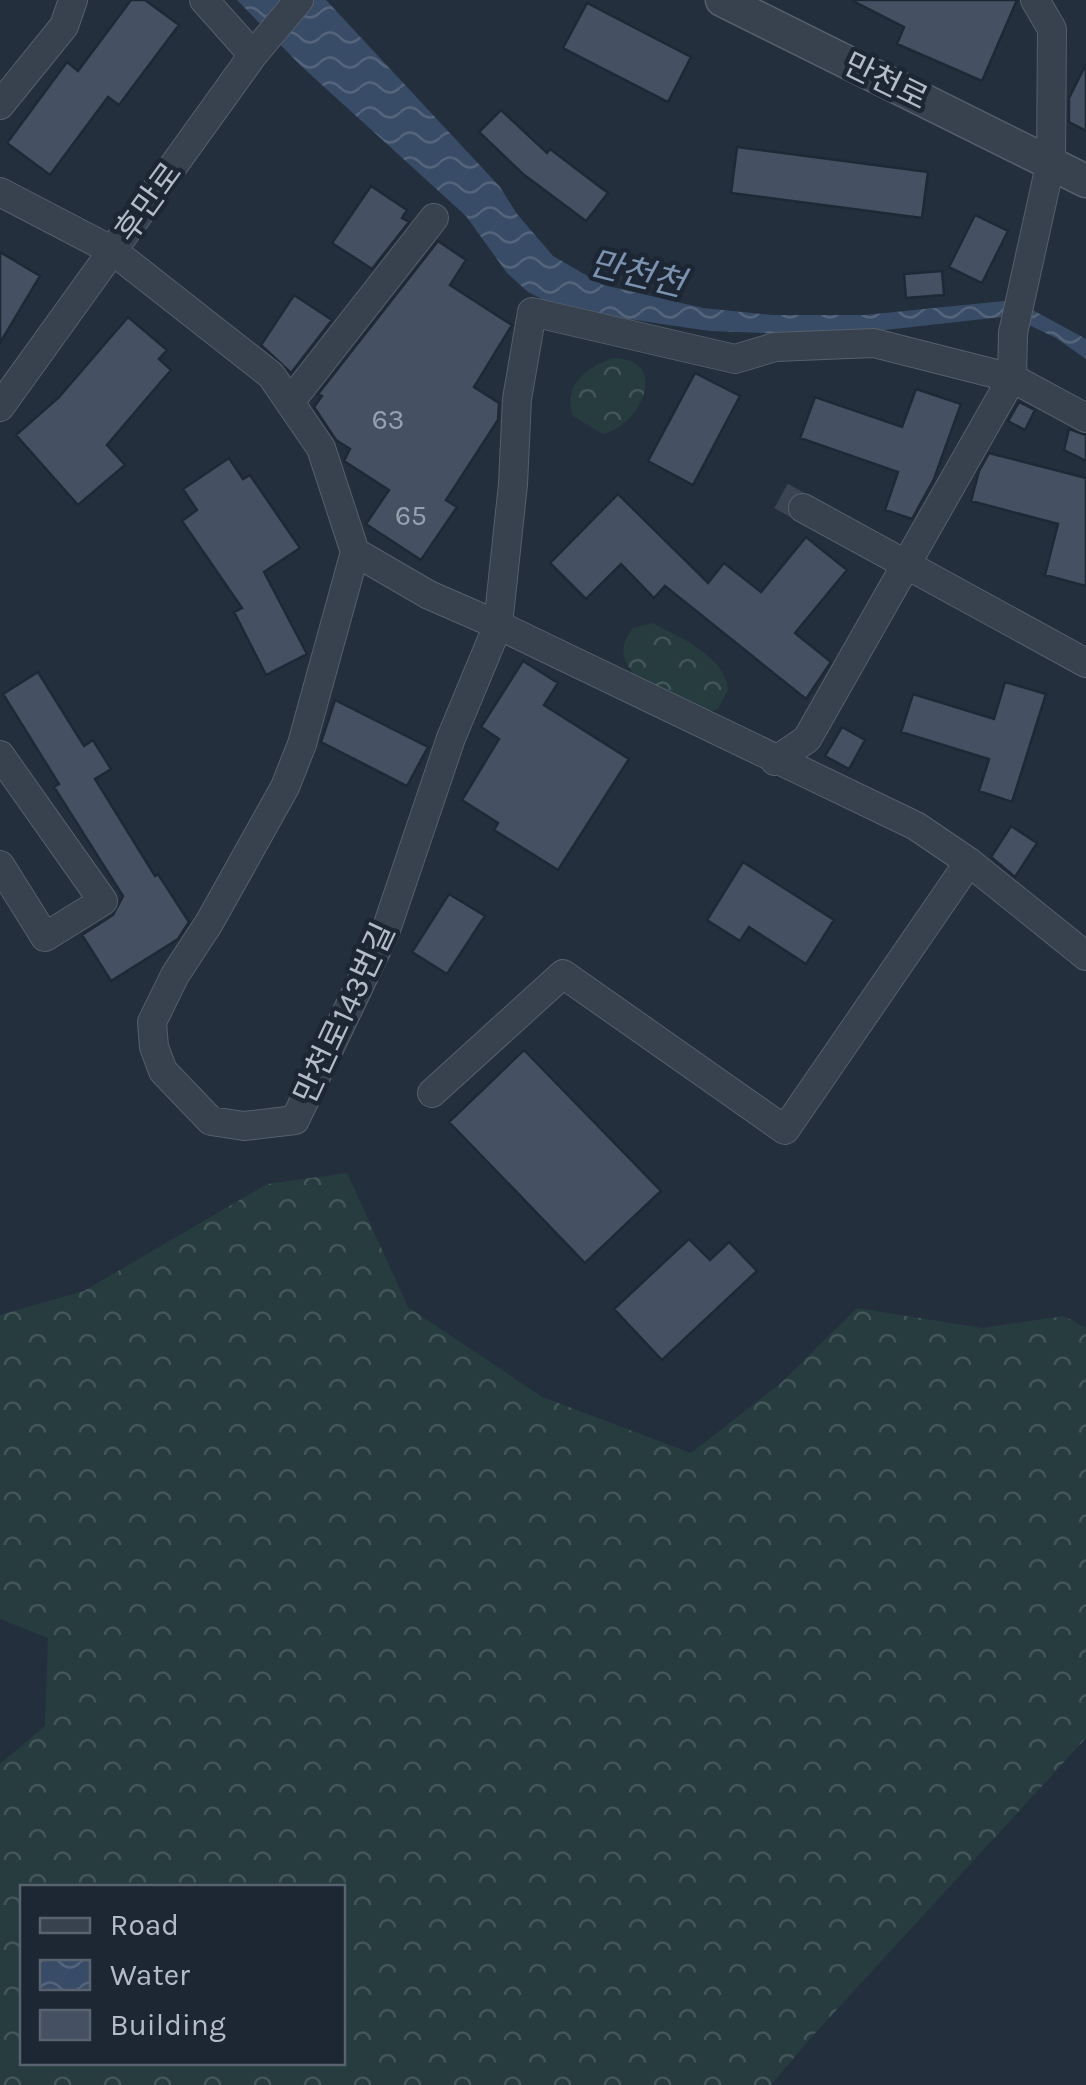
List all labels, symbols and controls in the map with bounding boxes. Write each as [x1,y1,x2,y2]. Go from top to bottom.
street label: 만천로 [838,45,934,117]
street label: 후만로 [107,156,189,249]
water label: 만천천 [585,242,692,306]
house number: 63 [372,403,404,436]
house number: 65 [395,499,427,532]
street label: 만천로143번길 [287,917,402,1109]
legend [20,1885,345,2065]
text: Road [110,1907,179,1943]
text: Water [110,1957,190,1993]
text: Building [110,2007,226,2043]

